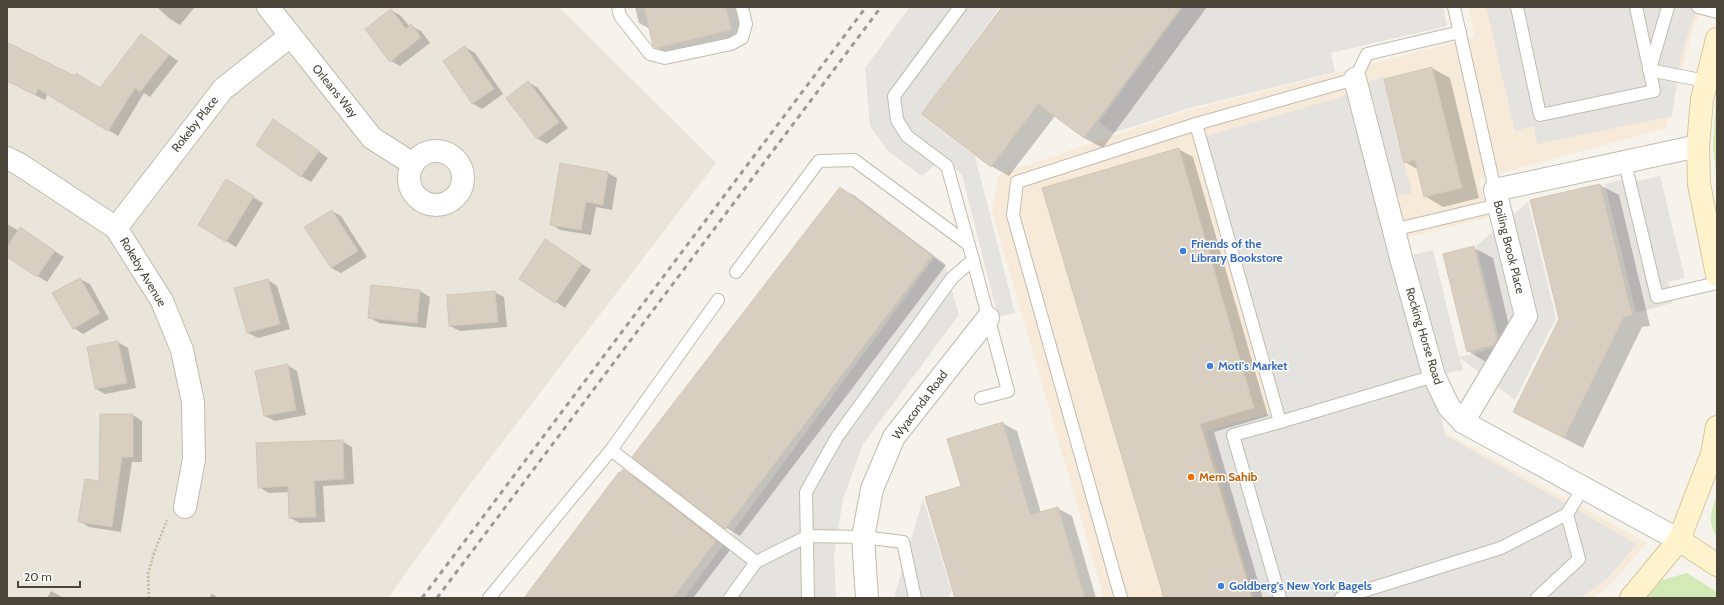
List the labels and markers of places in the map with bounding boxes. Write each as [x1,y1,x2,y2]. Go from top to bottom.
place label: Friends of the Library Bookstore [1191,236,1283,265]
marker: Friends of the Library Bookstore [1178,246,1188,256]
place label: Moti's Market [1218,358,1287,373]
marker: Moti's Market [1205,361,1215,371]
place label: Mem Sahib [1199,469,1258,484]
marker: Mem Sahib [1186,472,1196,482]
place label: Goldberg's New York Bagels [1229,578,1372,593]
marker: Goldberg's New York Bagels [1216,581,1226,591]

